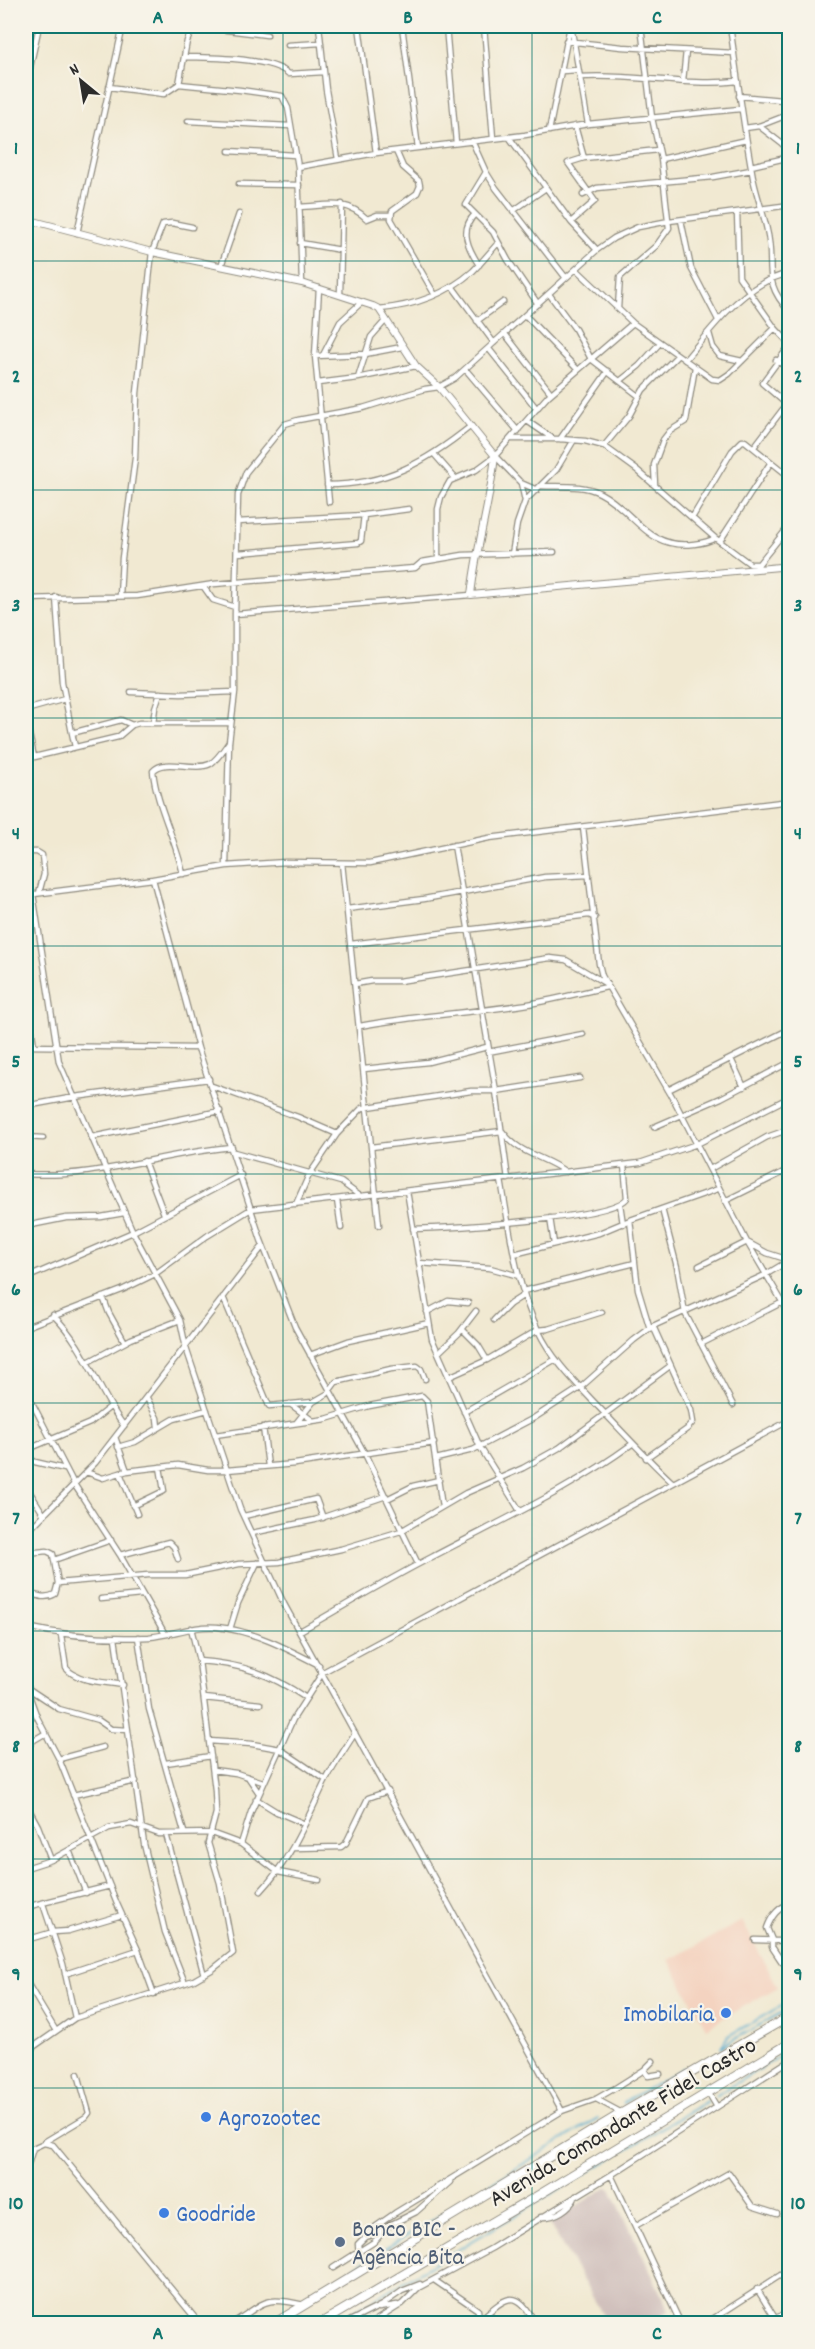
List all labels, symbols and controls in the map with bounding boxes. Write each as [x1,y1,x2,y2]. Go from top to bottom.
text: A [153,5,164,33]
text: B [403,5,413,33]
text: C [652,5,662,33]
north arrow [51,51,111,111]
text: N [66,58,84,82]
text: 1 [14,136,18,164]
text: 1 [796,136,800,164]
text: 2 [12,364,20,392]
text: 2 [794,364,802,392]
text: 3 [12,593,20,621]
text: 3 [794,593,802,621]
text: 4 [12,821,20,849]
text: 4 [794,821,802,849]
text: 5 [11,1049,21,1077]
text: 5 [793,1049,803,1077]
text: 6 [11,1277,21,1305]
text: 6 [793,1277,803,1305]
text: 7 [12,1506,20,1534]
text: 7 [794,1506,802,1534]
text: 8 [12,1734,20,1762]
text: 8 [794,1734,802,1762]
text: 9 [11,1962,21,1990]
text: 9 [793,1962,803,1990]
place label: Imobilaria [623,1999,715,2033]
marker: Imobilaria [719,2006,733,2020]
street label: Avenida Comandante Fidel Castro [483,2030,764,2217]
place label: Agrozootec [218,2103,321,2137]
marker: Agrozootec [199,2110,213,2124]
text: 10 [8,2191,24,2219]
text: 10 [790,2191,806,2219]
place label: Goodride [176,2199,256,2233]
marker: Goodride [157,2206,171,2220]
place label: Banco BIC - Agência Bita [352,2214,464,2276]
marker: Banco BIC - Agência Bita [333,2235,347,2249]
text: A [153,2321,164,2349]
text: B [403,2321,413,2349]
text: C [652,2321,662,2349]

